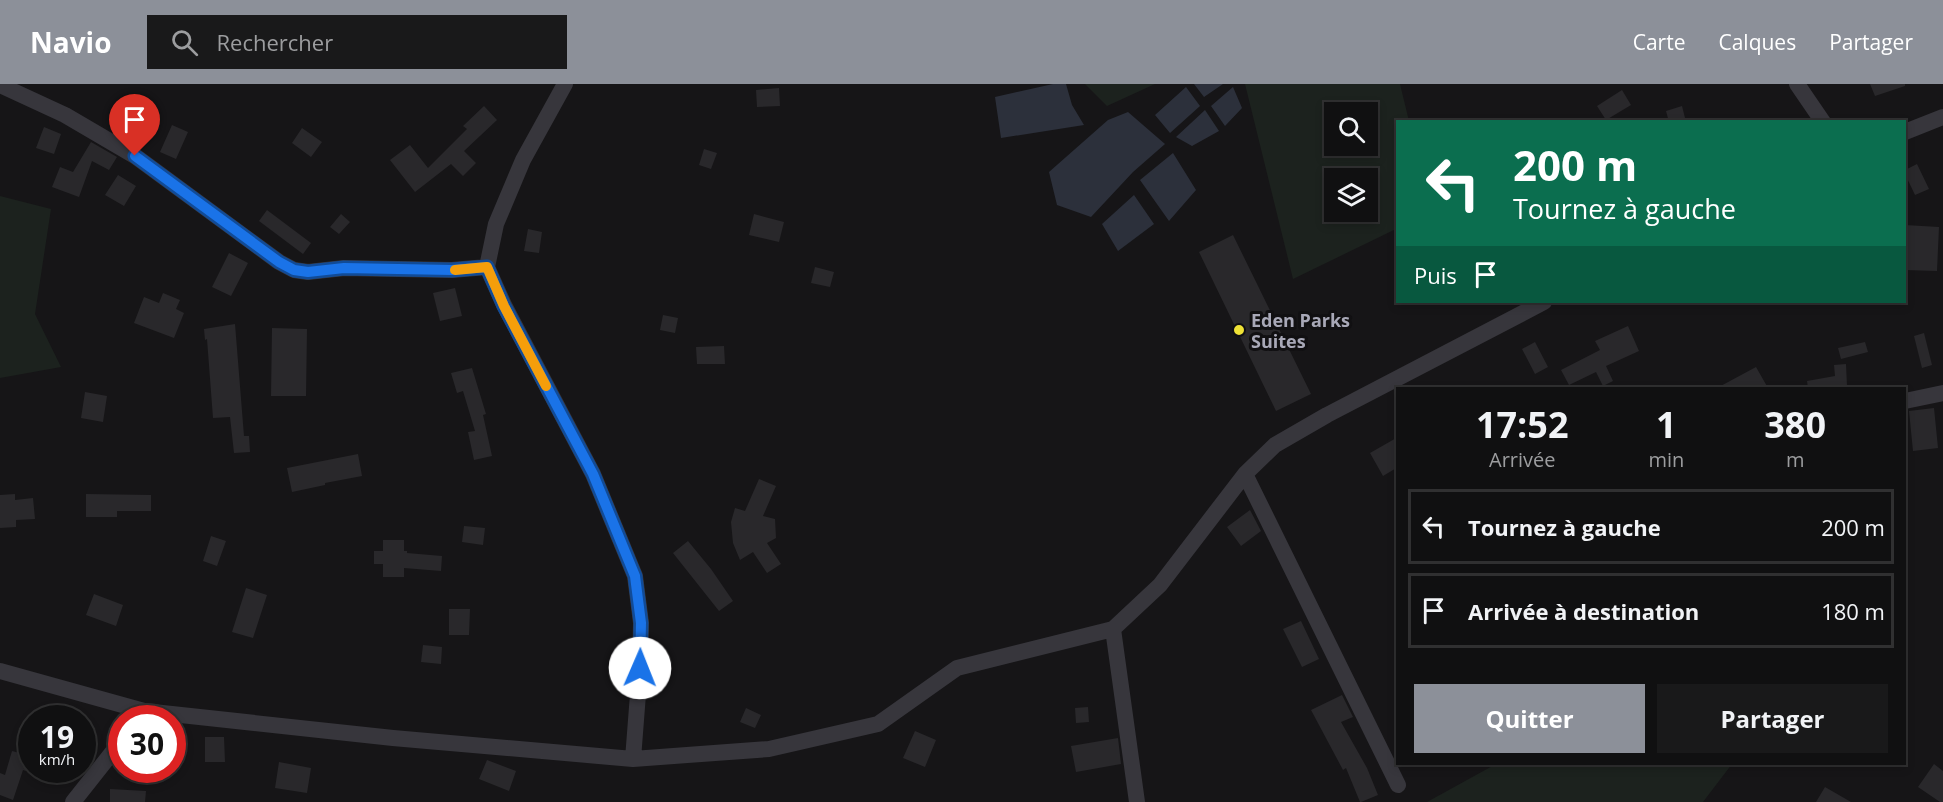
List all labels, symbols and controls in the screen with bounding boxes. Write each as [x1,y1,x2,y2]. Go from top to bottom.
search box [147,15,567,69]
text: Navio [30,23,111,61]
icon: search [168,26,201,59]
text: Rechercher [216,27,333,57]
text: Carte [1633,28,1685,56]
text: Calques [1718,28,1796,56]
text: Partager [1829,28,1913,56]
pin [109,94,160,156]
map controls [1324,102,1378,222]
button: search [1324,102,1378,156]
icon: arrive [118,103,151,136]
text: 200 m [1513,136,1637,193]
icon: left [1414,144,1492,222]
button: layers [1324,168,1378,222]
text: Tournez à gauche [1513,190,1736,227]
icon: arrive [1469,258,1502,291]
text: Puis [1414,260,1457,290]
place label: Eden Parks Suites [1251,308,1350,353]
marker: Eden Parks Suites [1232,323,1246,337]
text: 17:52 [1476,400,1569,449]
text: 1 [1656,400,1677,449]
text: 380 [1764,400,1826,449]
text: Arrivée [1489,446,1555,473]
text: min [1648,446,1684,473]
text: m [1786,446,1804,473]
icon: left [1417,510,1450,543]
text: Tournez à gauche [1468,512,1661,542]
text: 200 m [1821,512,1885,542]
icon: arrive [1417,594,1450,627]
text: Arrivée à destination [1468,596,1699,626]
text: 180 m [1821,596,1885,626]
position arrow [608,636,672,700]
button: Quitter [1414,684,1645,753]
button: Partager [1657,684,1888,753]
speed limit sign: 30 [108,705,186,783]
text: 19 [40,716,74,757]
text: km/h [39,749,75,769]

